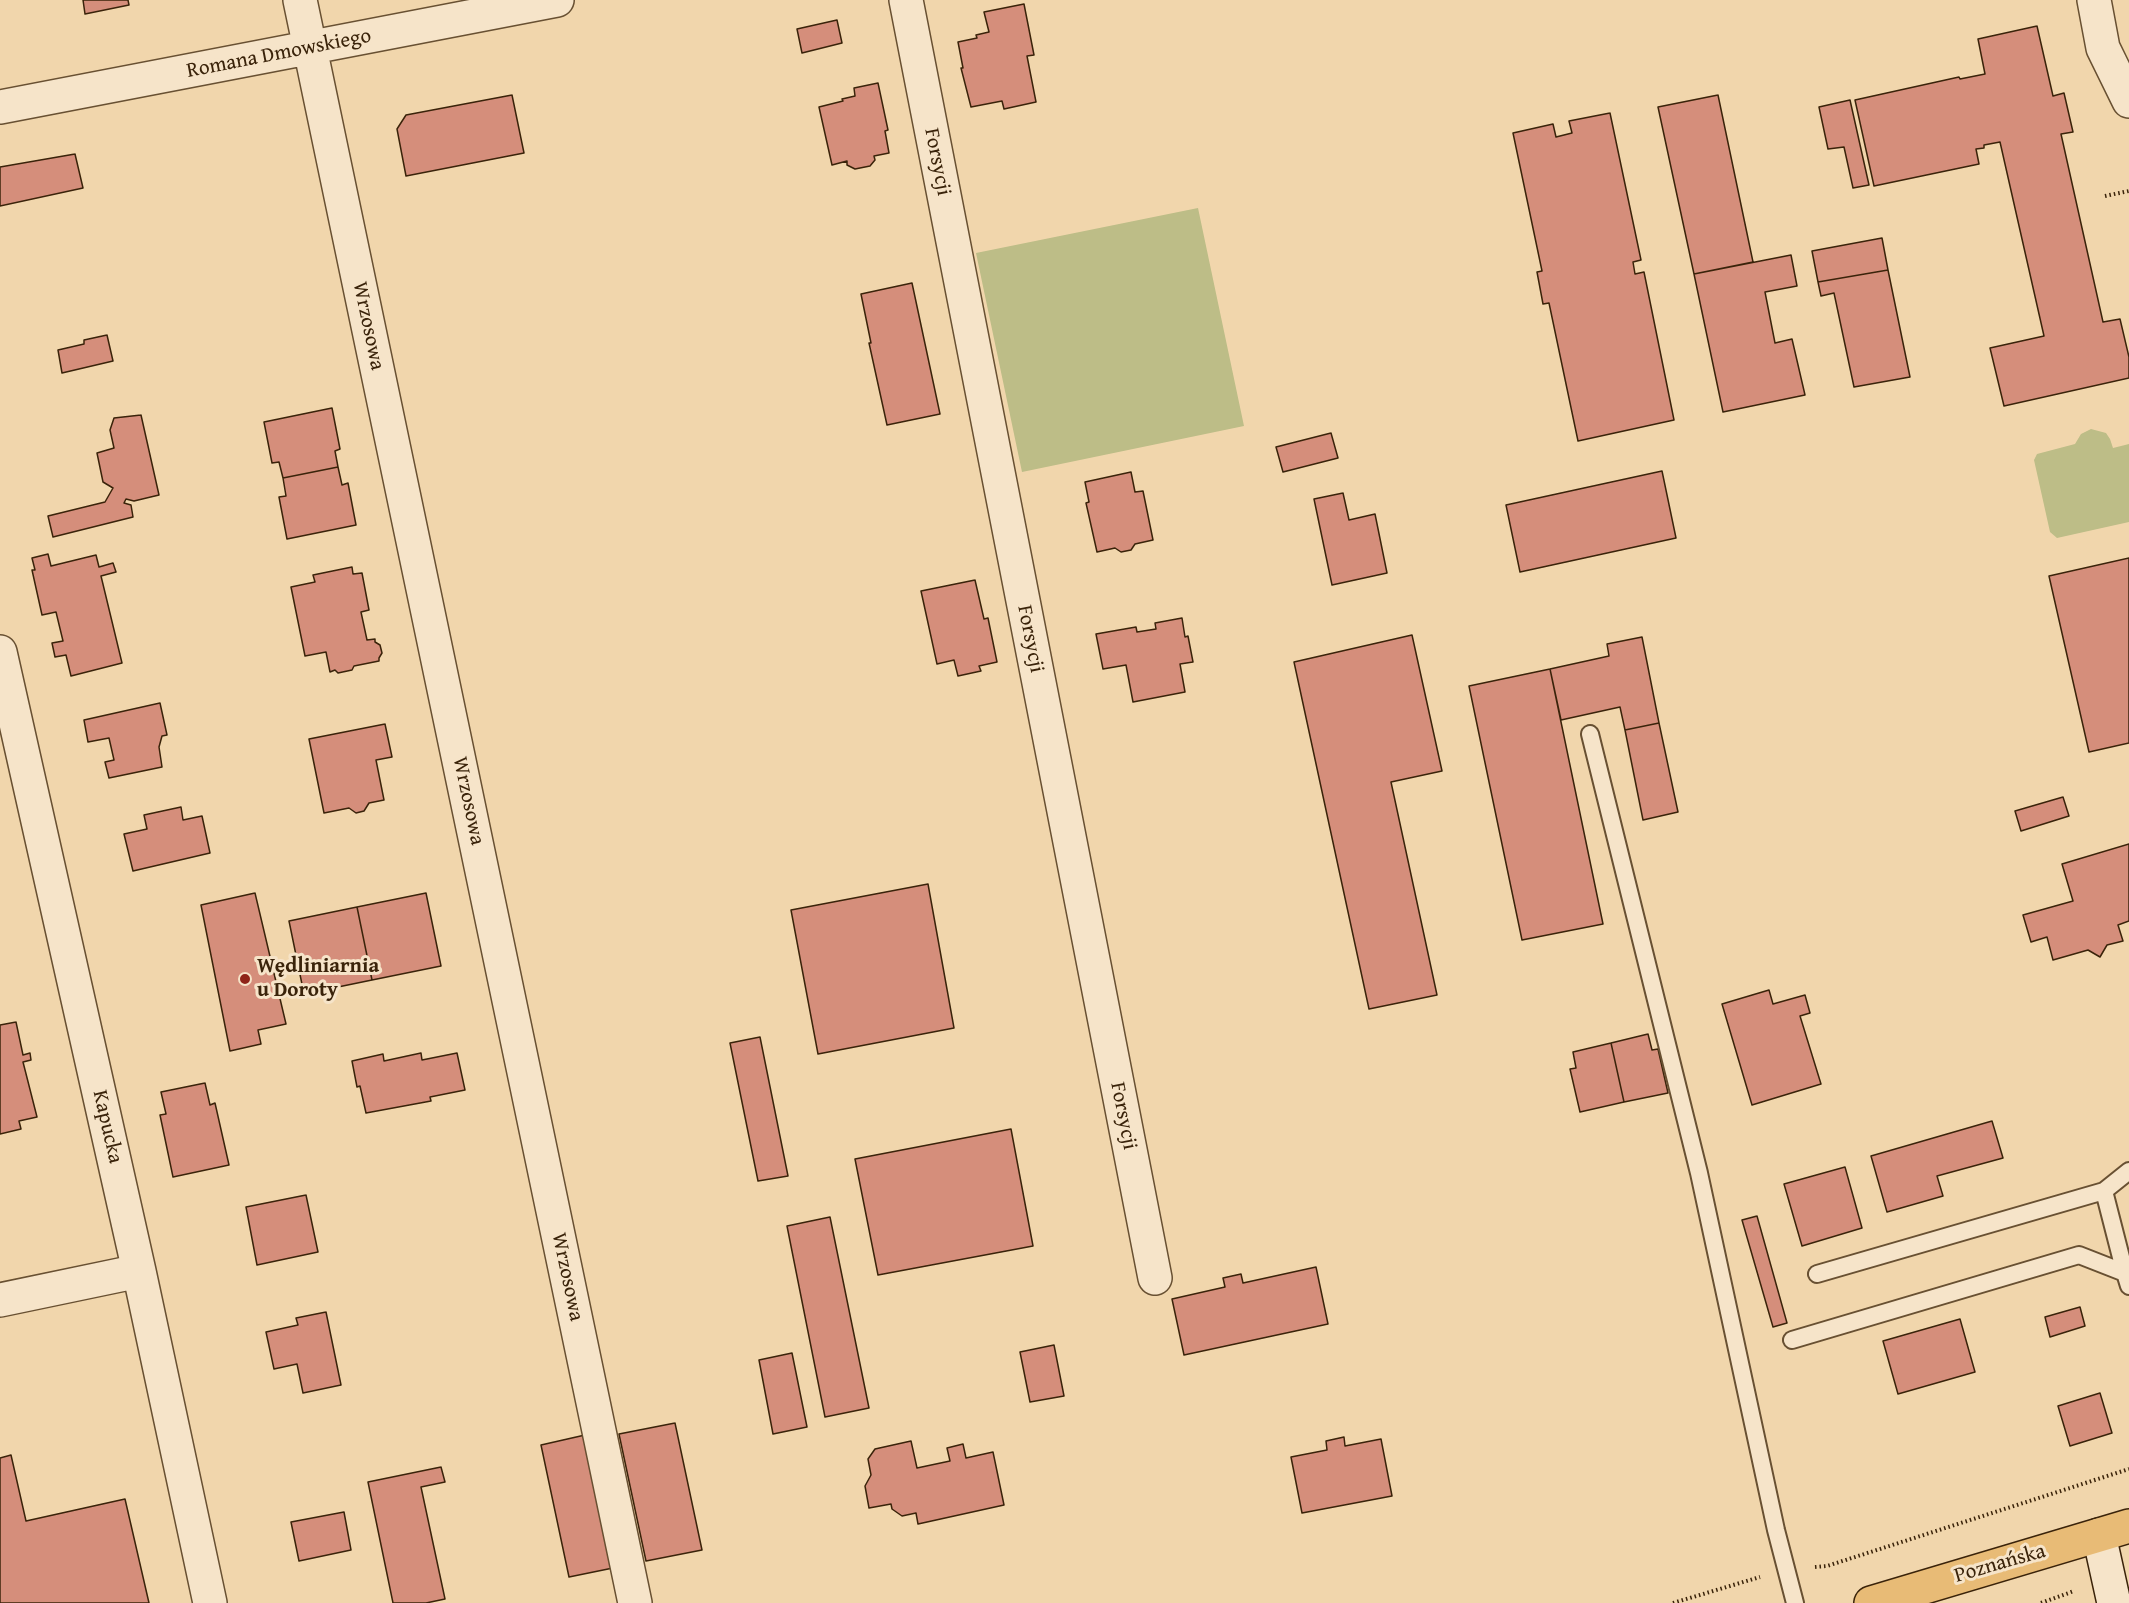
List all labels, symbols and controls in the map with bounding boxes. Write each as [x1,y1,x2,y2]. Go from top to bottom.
street label: Romana Dmowskiego [185,24,373,84]
street label: Forsycji [918,126,956,198]
street label: Wrzosowa [346,280,390,372]
street label: Forsycji [1011,603,1049,675]
street label: Wrzosowa [446,755,490,847]
place label: Wędliniarnia u Doroty [257,954,379,1004]
marker: Wędliniarnia u Doroty [238,972,252,986]
street label: Forsycji [1104,1080,1142,1152]
street label: Kapucka [86,1088,128,1166]
street label: Wrzosowa [545,1231,589,1323]
street label: Poznańska [1952,1539,2048,1589]

